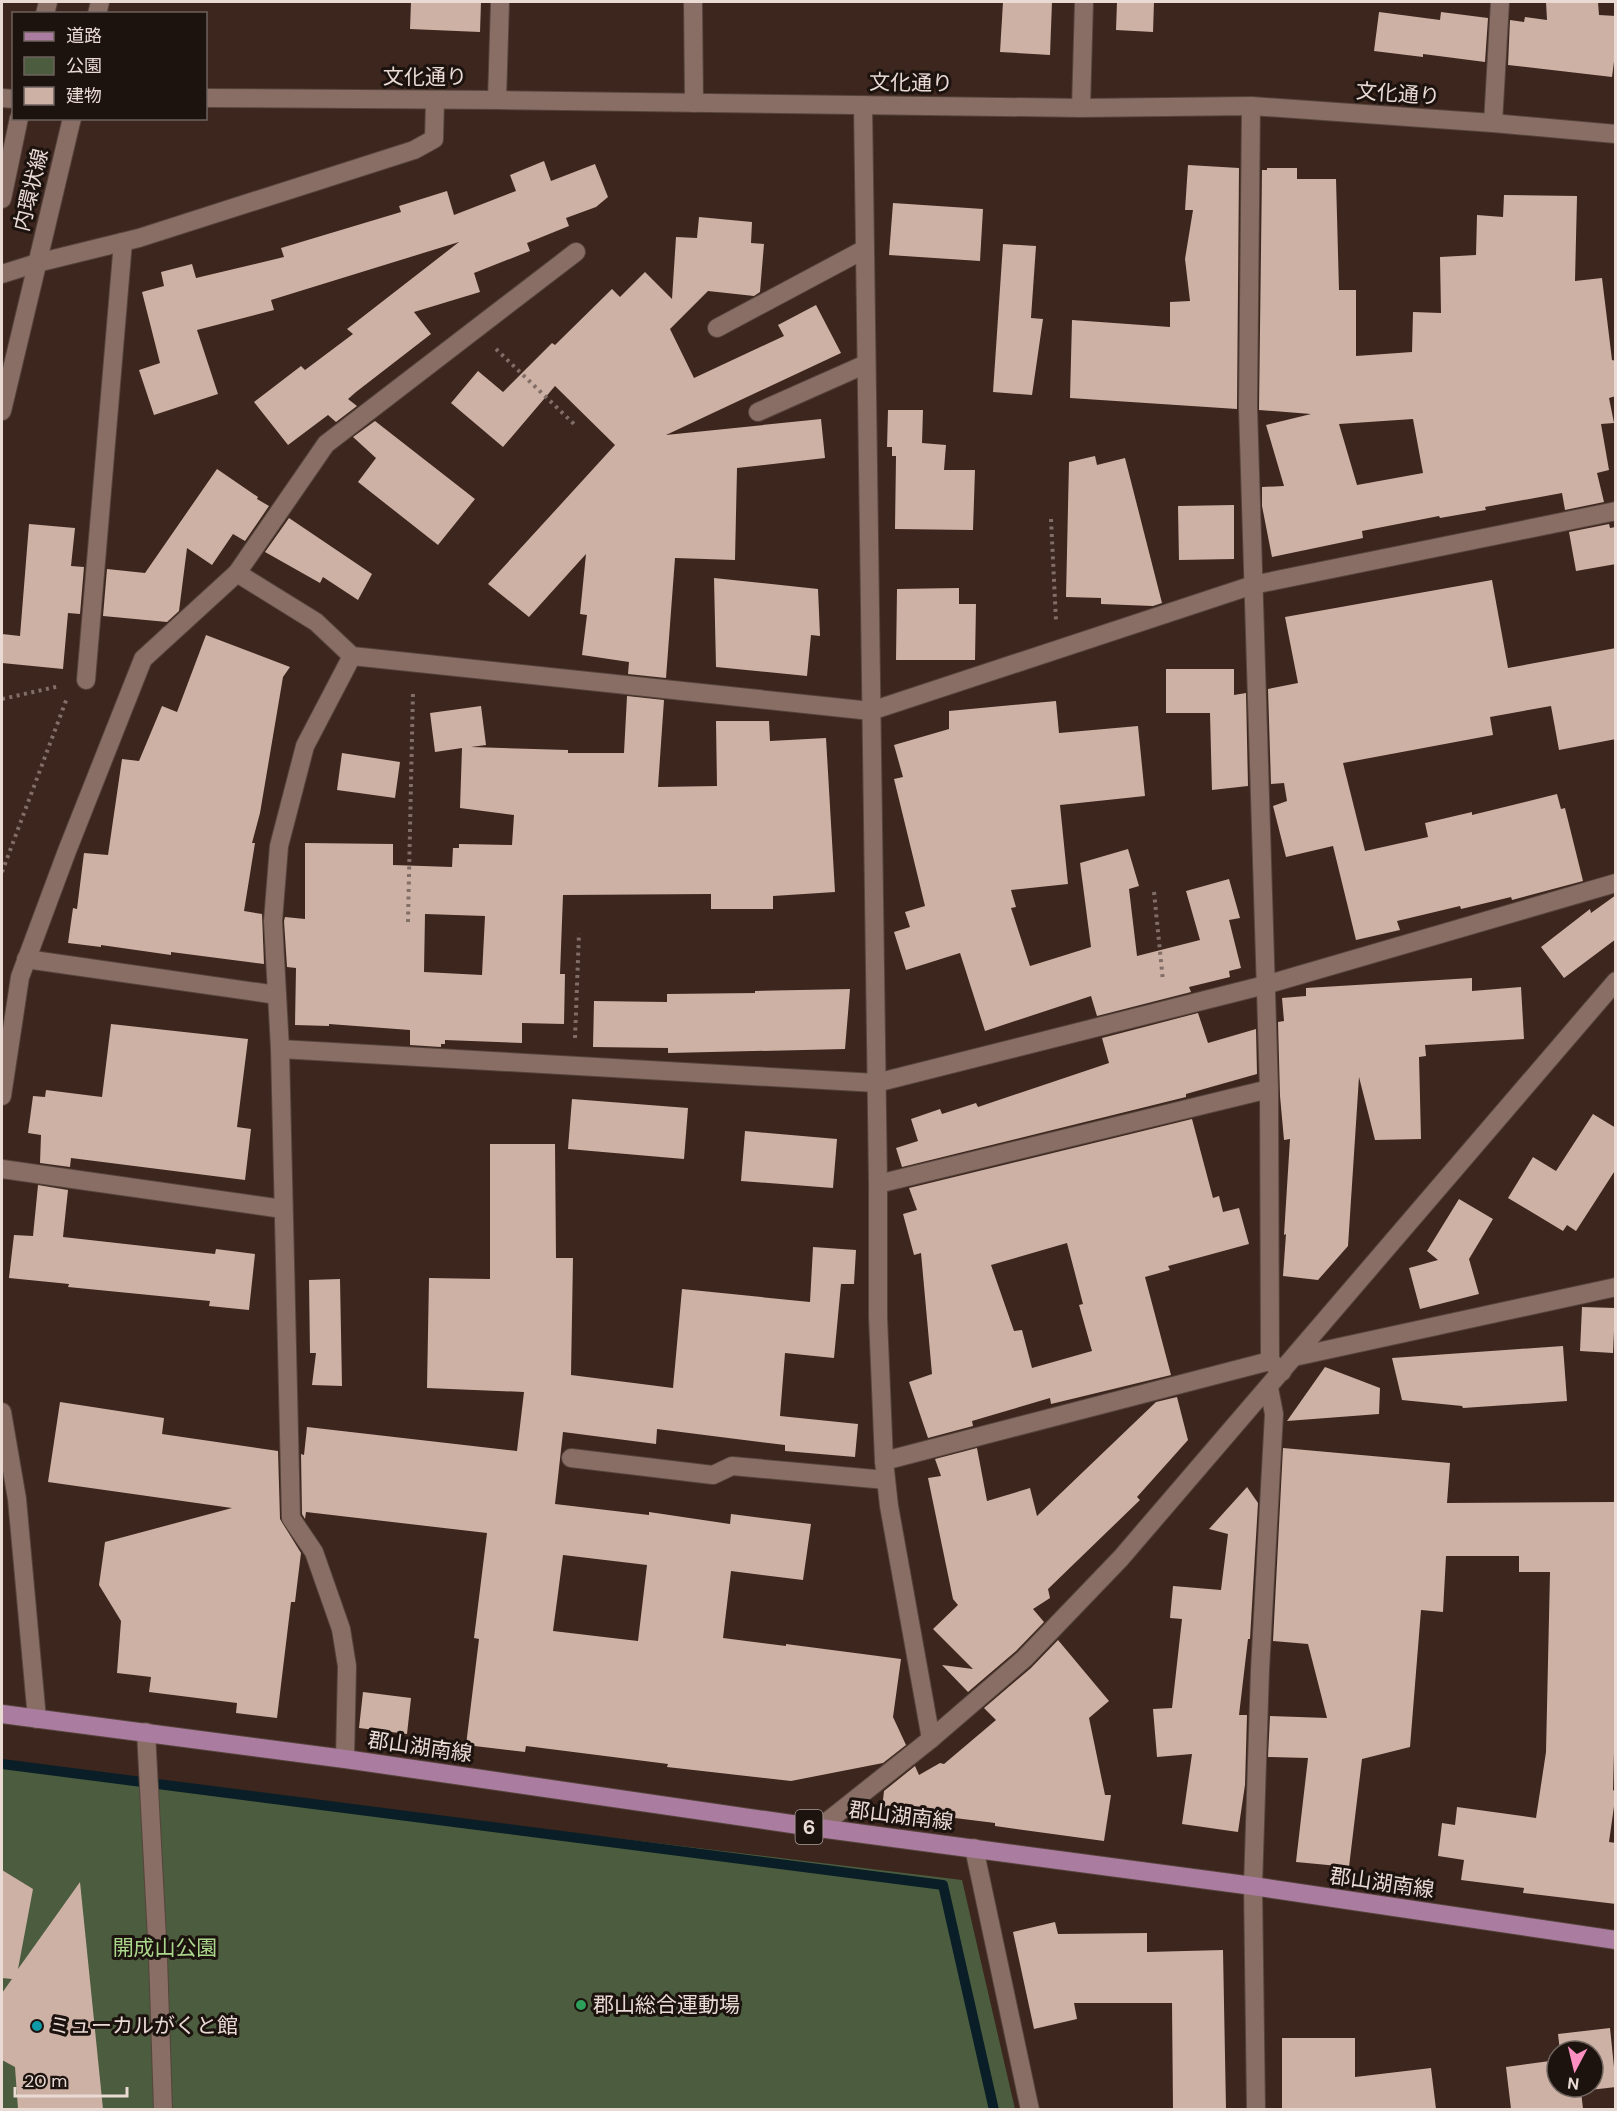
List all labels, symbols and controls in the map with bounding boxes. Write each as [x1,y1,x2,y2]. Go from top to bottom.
legend [12,12,207,120]
text: 道路 [66,24,102,48]
text: 公園 [66,54,102,78]
street label: 文化通り [383,63,467,91]
street label: 文化通り [869,68,953,98]
street label: 文化通り [1355,77,1441,111]
text: 建物 [66,84,102,108]
street label: 内環状線 [7,146,55,234]
street label: 郡山湖南線 [366,1726,474,1768]
street label: 郡山湖南線 [847,1796,955,1836]
road number: 6 [796,1810,822,1844]
street label: 郡山湖南線 [1328,1862,1436,1904]
park label: 開成山公園 [113,1934,218,1962]
place label: 郡山総合運動場 [593,1991,740,2019]
marker: 郡山総合運動場 [574,1998,588,2012]
place label: ミューカルがくと館 [49,2012,238,2040]
marker: ミューカルがくと館 [30,2019,44,2033]
north arrow [1545,2039,1605,2099]
scale bar [15,2060,128,2098]
text: 20 m [24,2069,67,2093]
text: N [1566,2072,1580,2095]

